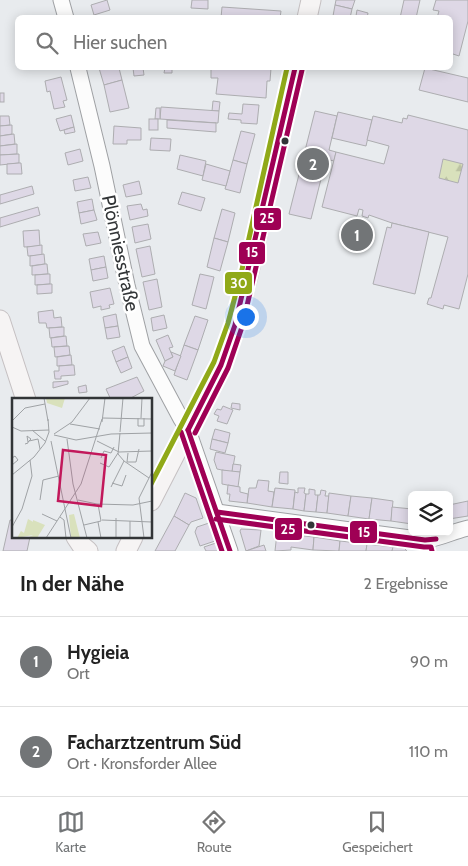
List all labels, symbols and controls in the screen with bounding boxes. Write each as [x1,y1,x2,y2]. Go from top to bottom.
search box [15,15,453,70]
icon: search [33,29,61,57]
text: Hier suchen [73,31,167,54]
unlabelled marker [280,136,290,146]
pin: 2 [297,145,329,183]
street label: Plönniesstraße [97,193,144,314]
line badge: 25 [253,207,282,231]
text: 25 [260,209,274,227]
pin: 1 [341,216,373,254]
line badge: 15 [238,241,266,265]
text: 15 [246,243,258,261]
line badge: 30 [224,271,253,295]
text: 30 [230,274,248,292]
your location [233,304,259,330]
inset map [12,398,152,538]
map controls [408,491,453,536]
button: layers [408,491,453,536]
line badge: 25 [274,517,303,541]
text: 25 [281,520,295,538]
unlabelled marker [306,520,316,530]
line badge: 15 [349,520,378,544]
text: 15 [358,523,370,541]
text: In der Nähe [20,571,124,596]
text: 2 Ergebnisse [364,574,448,593]
text: Hygieia [67,641,129,664]
text: 1 [33,652,39,671]
text: 90 m [410,652,448,671]
text: Ort [67,664,90,683]
text: Facharztzentrum Süd [67,731,241,754]
text: 2 [32,742,40,761]
text: 110 m [409,742,448,761]
text: Ort · Kronsforder Allee [67,754,217,773]
tab: Karte [55,808,86,856]
tab: Route [197,808,232,856]
tab: Gespeichert [342,808,413,856]

